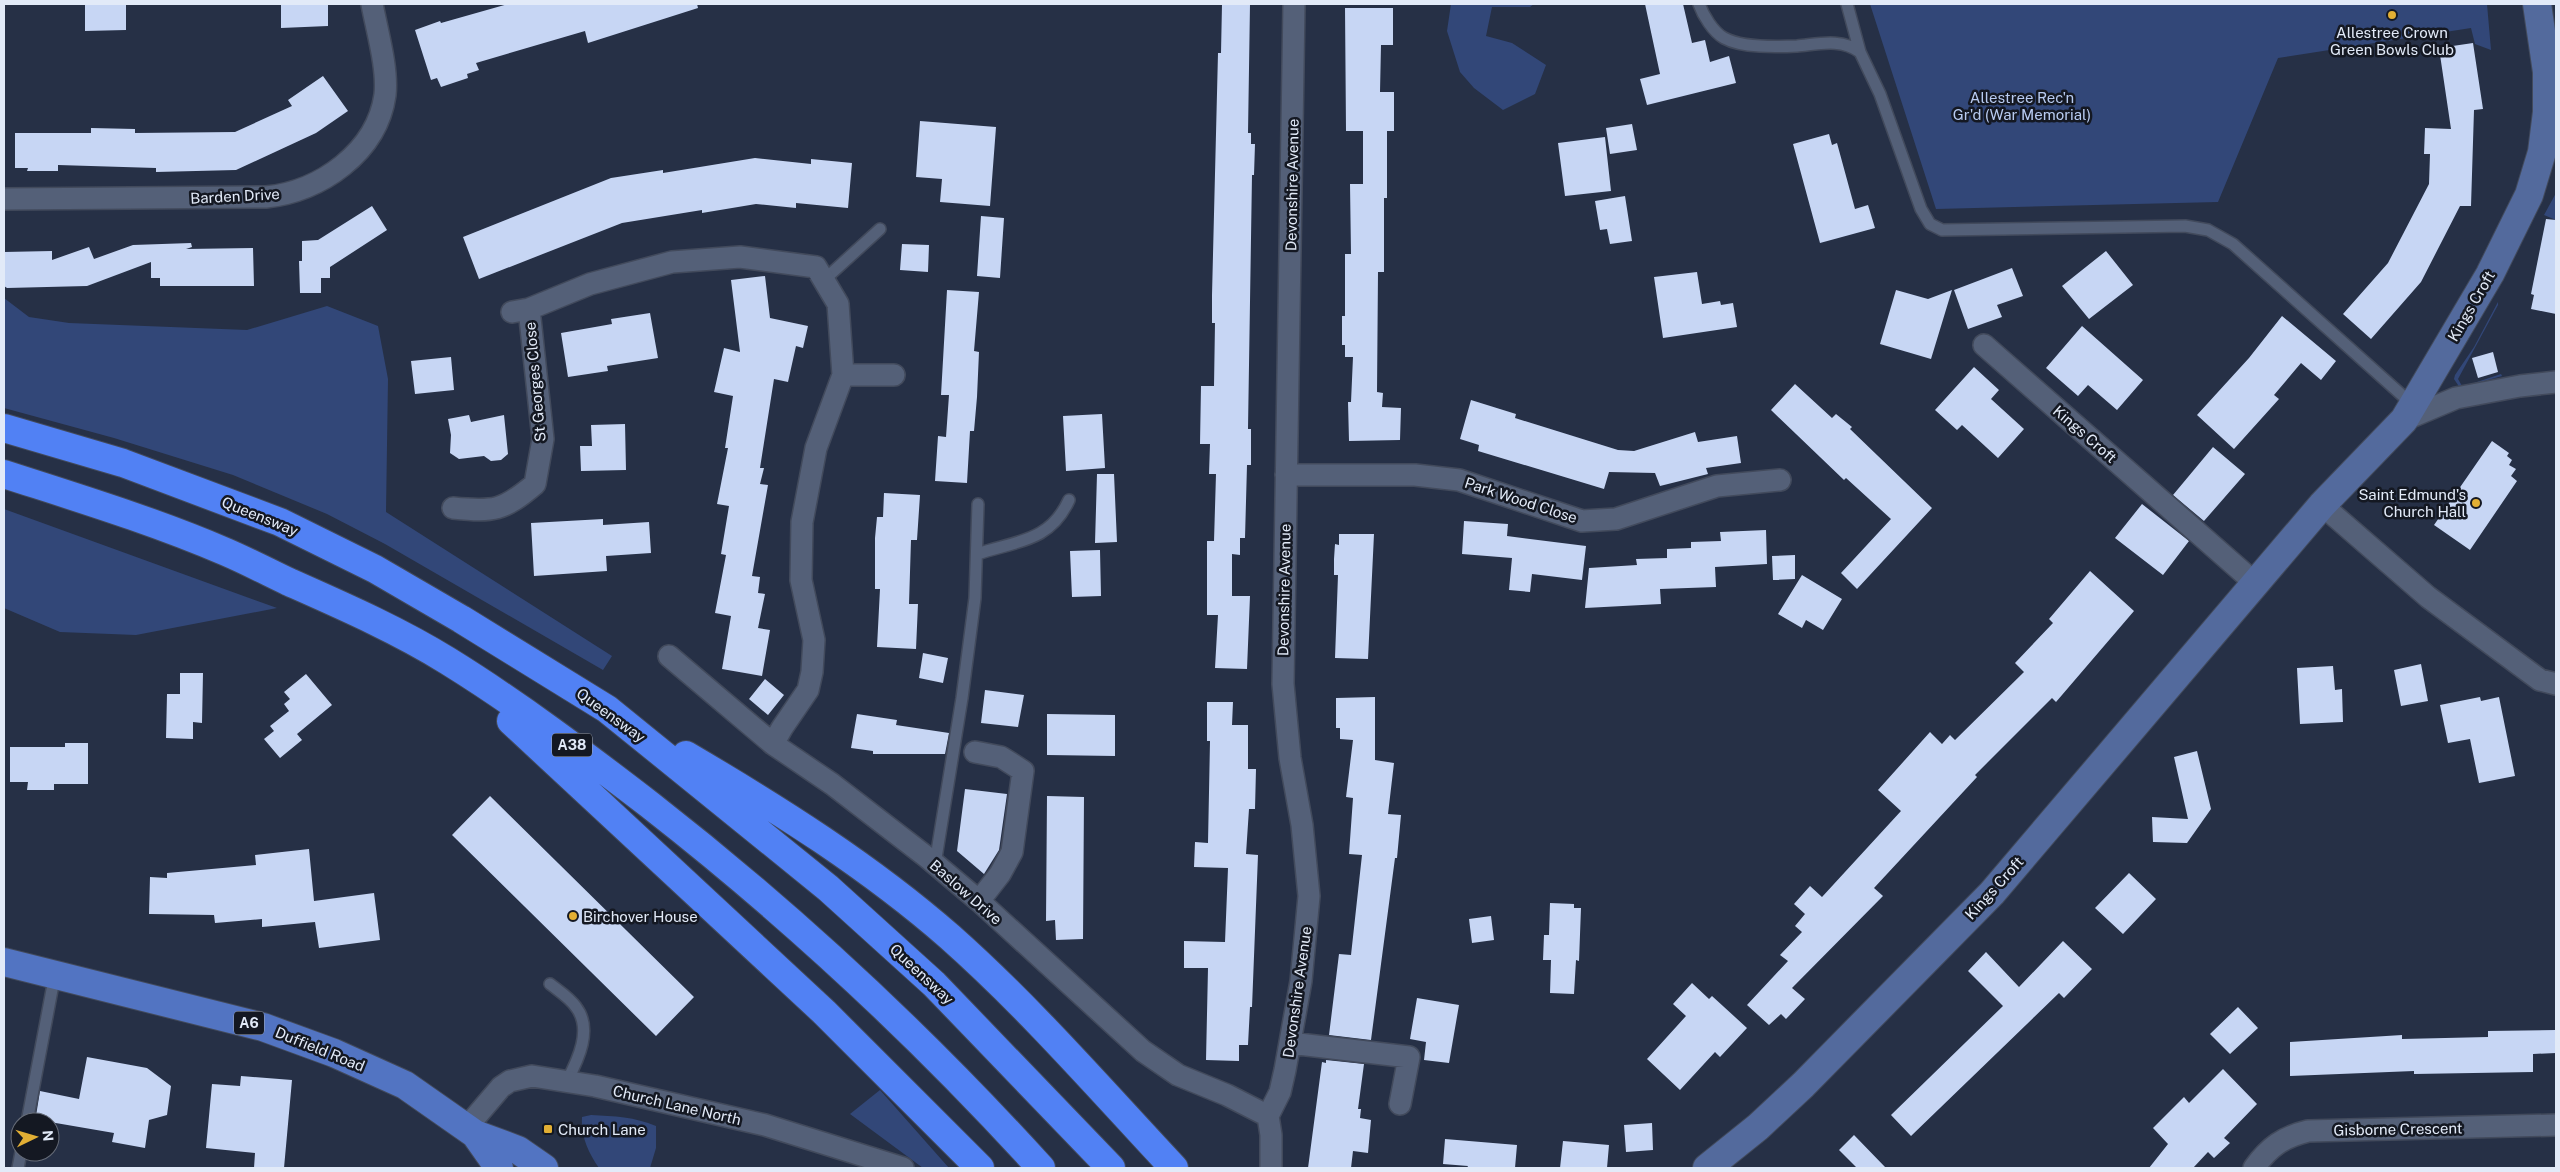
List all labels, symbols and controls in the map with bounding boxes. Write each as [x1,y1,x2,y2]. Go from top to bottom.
marker: Allestree Crown Green Bowls Club [2386,9,2398,21]
place label: Allestree Crown Green Bowls Club [2330,24,2454,58]
park label: Allestree Rec'n Gr'd (War Memorial) [1953,89,2091,123]
street label: Devonshire Avenue [1282,119,1302,251]
street label: Barden Drive [190,185,280,207]
street label: Kings Croft [2444,268,2498,344]
street label: St Georges Close [521,321,549,443]
street label: Kings Croft [2050,402,2120,466]
street label: Park Wood Close [1463,474,1579,526]
place label: Saint Edmund's Church Hall [2358,486,2466,520]
street label: Queensway [219,493,301,539]
marker: Saint Edmund's Church Hall [2470,497,2482,509]
street label: Devonshire Avenue [1274,524,1294,656]
street label: Queensway [573,684,649,746]
road number: A38 [552,734,592,756]
street label: Kings Croft [1961,853,2027,923]
street label: Baslow Drive [927,856,1005,928]
place label: Birchover House [583,908,698,925]
marker: Birchover House [567,910,579,922]
street label: Devonshire Avenue [1279,925,1315,1059]
street label: Queensway [887,940,957,1008]
road number: A6 [234,1011,264,1034]
street label: Duffield Road [273,1023,367,1075]
street label: Church Lane North [611,1082,743,1128]
north arrow [10,1112,60,1162]
street label: Gisborne Crescent [2333,1119,2463,1139]
place label: Church Lane [558,1121,646,1138]
marker: Church Lane [542,1123,554,1135]
text: N [40,1130,56,1142]

